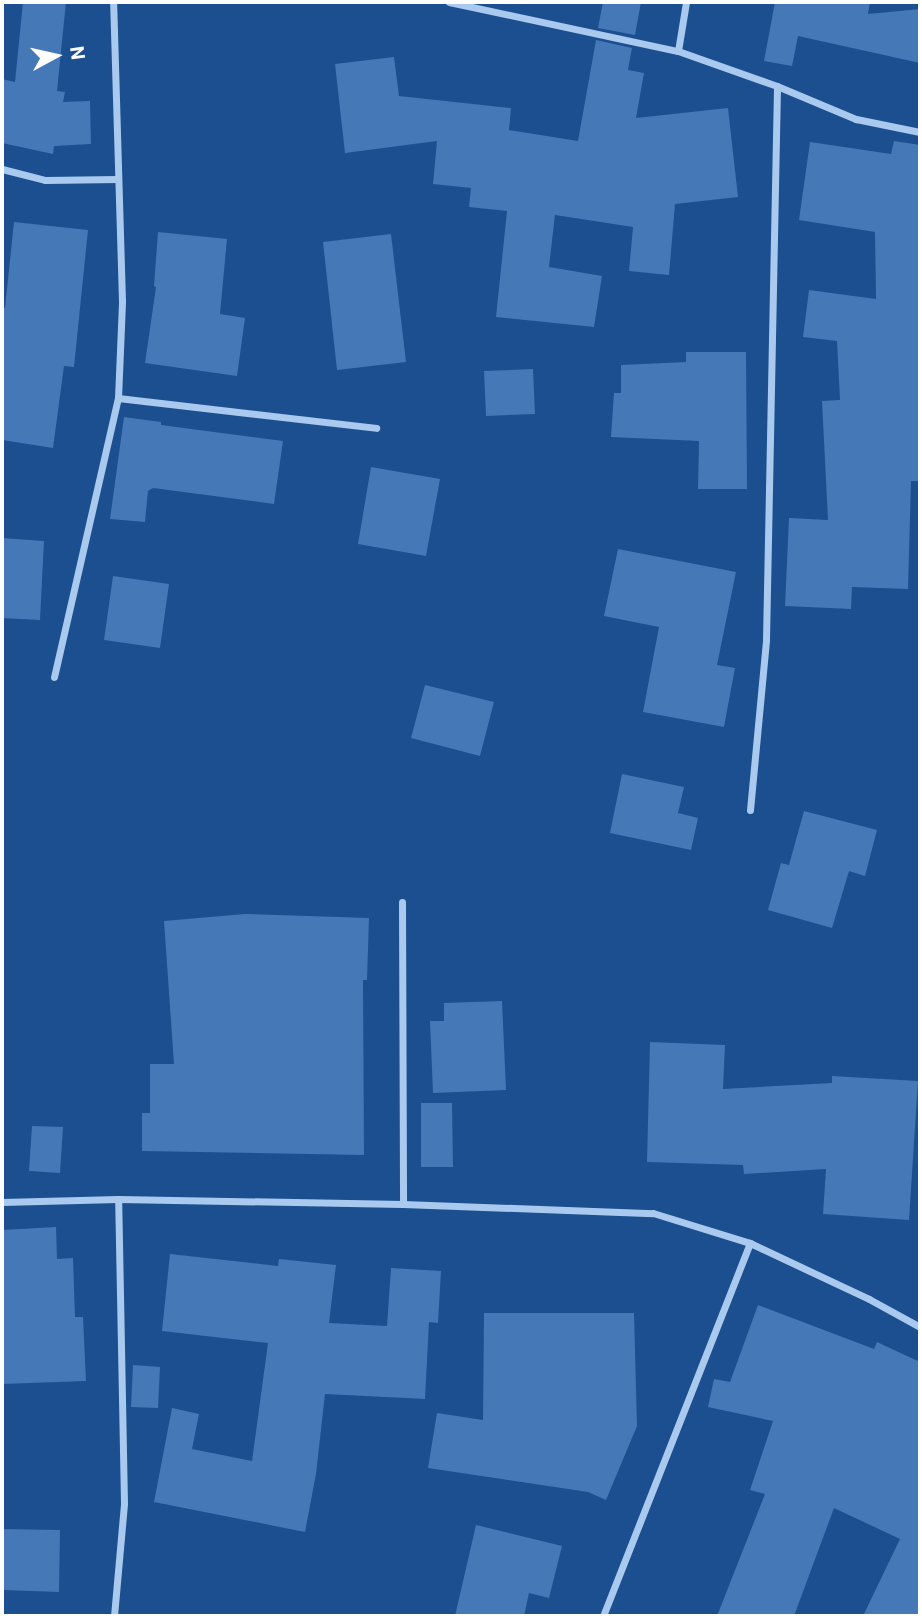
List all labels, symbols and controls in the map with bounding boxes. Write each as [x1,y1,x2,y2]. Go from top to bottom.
north arrow [21,21,91,91]
text: N [65,45,90,61]

